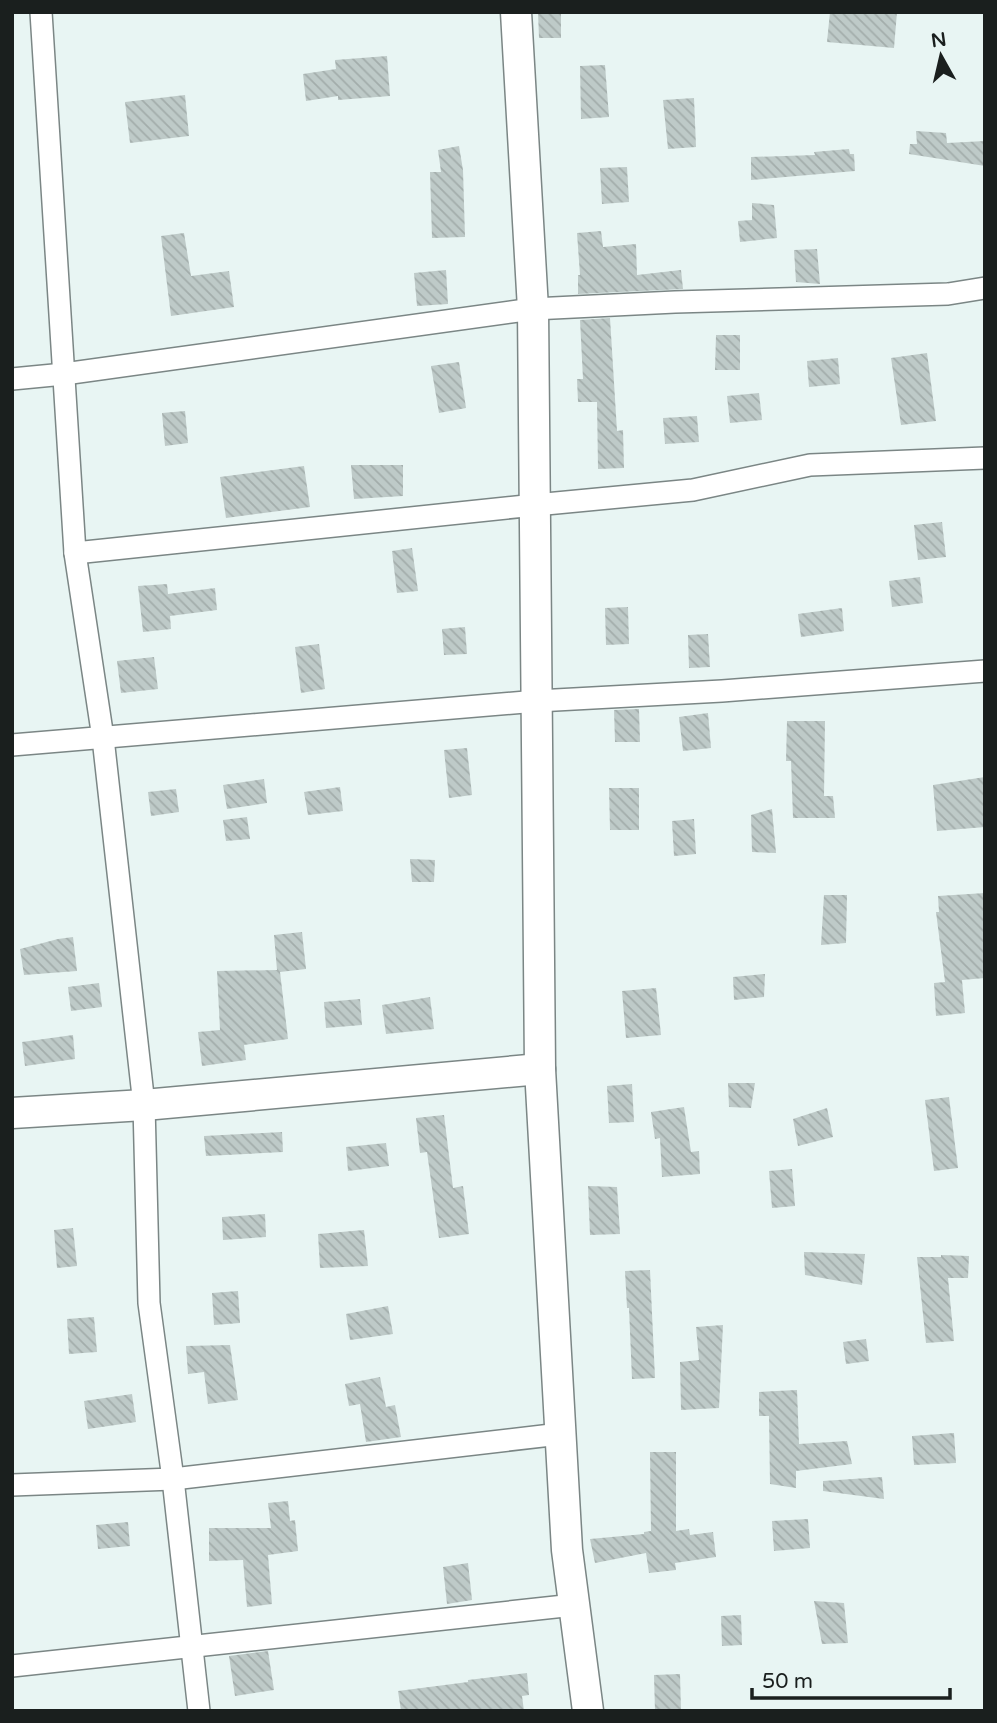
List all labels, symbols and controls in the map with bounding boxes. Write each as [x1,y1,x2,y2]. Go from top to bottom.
north arrow [906,21,976,91]
text: N [930,28,948,52]
scale bar [752,1656,950,1700]
text: 50 m [762,1669,813,1694]

